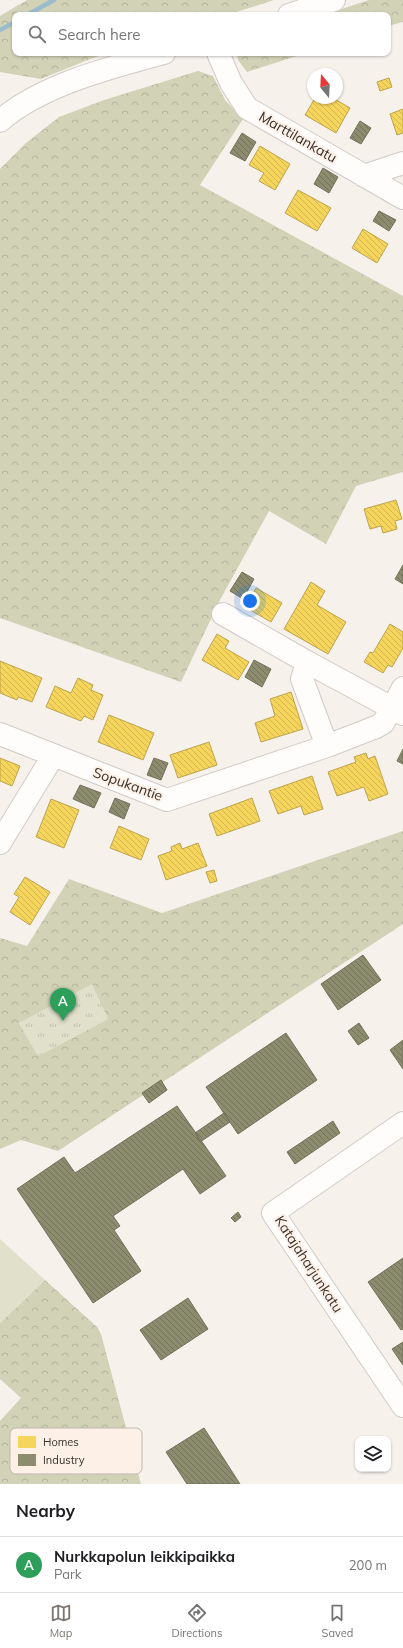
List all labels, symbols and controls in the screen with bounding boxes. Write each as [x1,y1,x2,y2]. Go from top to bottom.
search box [12,12,391,56]
icon: search [26,23,48,45]
text: Search here [58,25,140,44]
north arrow [307,68,343,104]
street label: Marttilankatu [256,107,340,167]
your location [240,591,260,611]
street label: Sopukantie [91,763,165,805]
pin: A [50,988,76,1021]
street label: Katajaharjunkatu [271,1212,347,1316]
legend [10,1428,142,1474]
text: Homes [43,1435,79,1449]
map controls [355,1436,391,1472]
button: layers [355,1436,391,1472]
text: Industry [43,1453,85,1467]
text: Nearby [16,1500,75,1521]
text: Nurkkapolun leikkipaikka [54,1547,235,1566]
text: A [24,1557,34,1573]
text: 200 m [349,1557,387,1573]
text: Park [54,1566,81,1582]
tab: Map [50,1602,72,1640]
tab: Directions [172,1602,222,1640]
tab: Saved [322,1602,353,1640]

